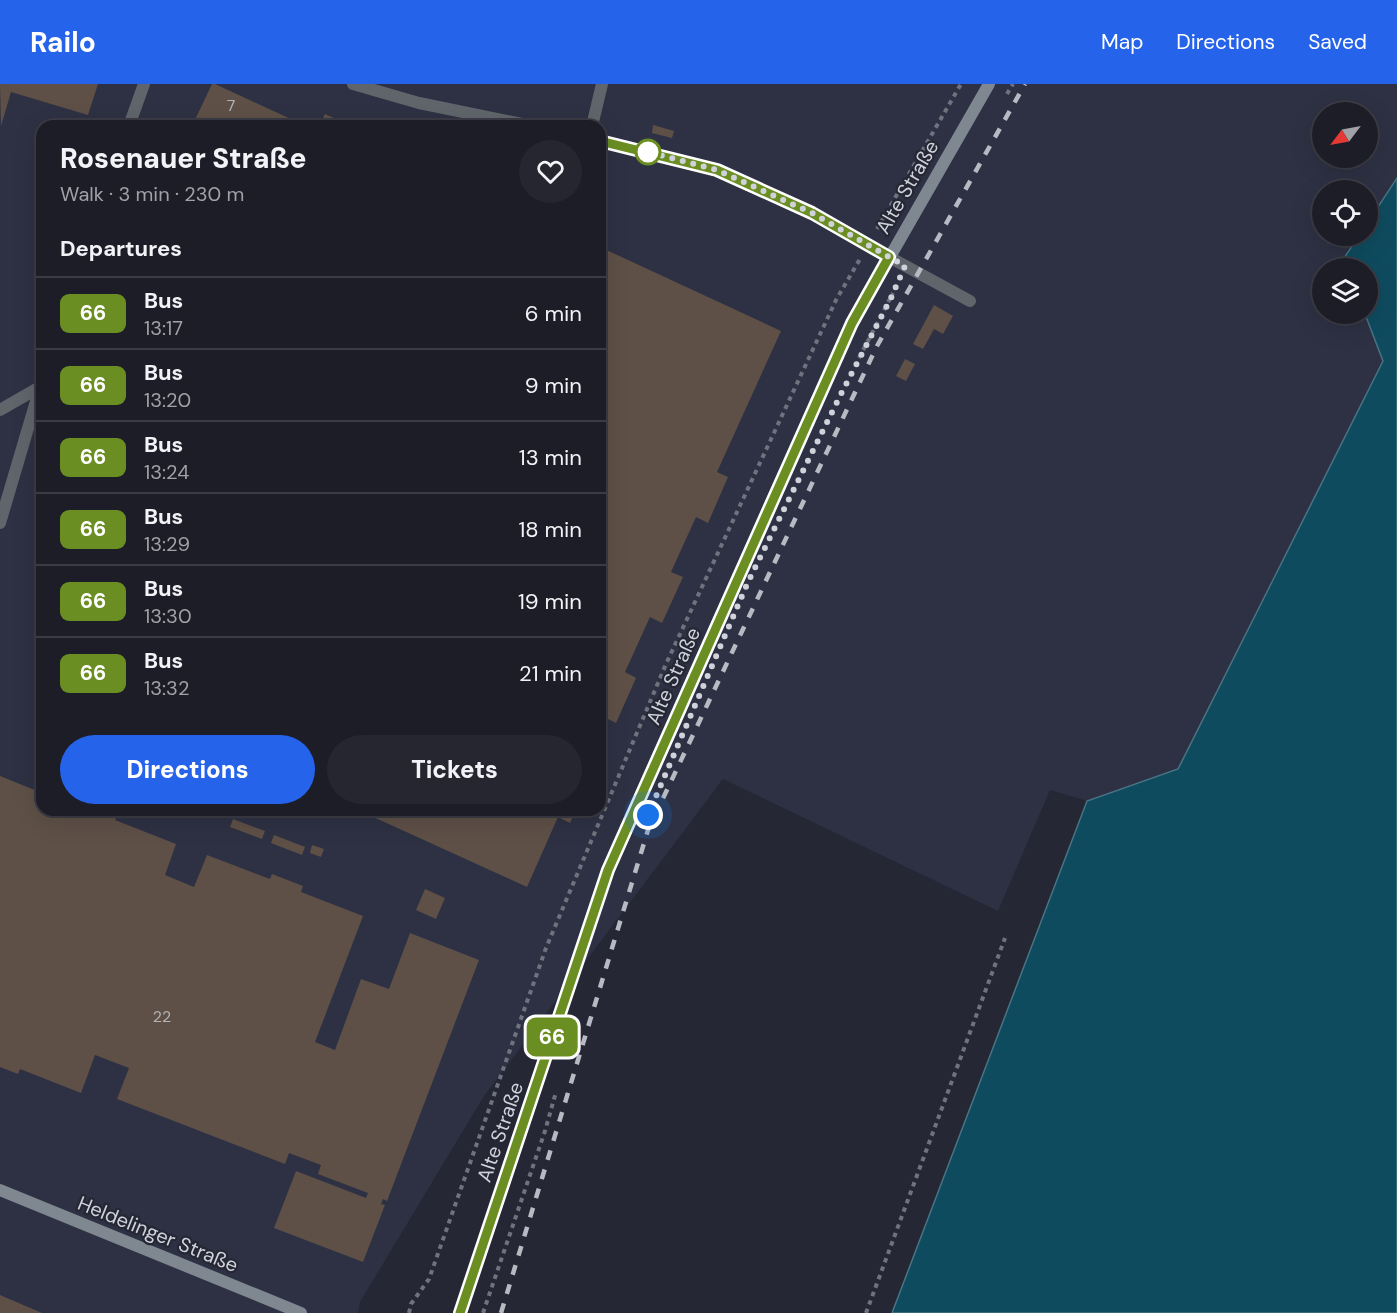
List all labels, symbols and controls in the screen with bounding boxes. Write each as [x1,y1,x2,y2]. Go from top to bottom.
text: Railo [30,24,96,61]
text: Map [1101,28,1143,56]
text: Directions [1176,28,1275,56]
text: Saved [1308,28,1367,56]
house number: 7 [227,95,235,116]
north arrow [1312,102,1378,168]
map controls [1312,102,1378,324]
street label: Alte Straße [870,135,944,239]
unlabelled marker [635,139,661,165]
text: Rosenauer Straße [60,140,306,177]
button: heart [519,140,582,203]
button: locate [1312,180,1378,246]
text: Walk · 3 min · 230 m [60,181,244,207]
text: Departures [60,234,182,263]
button: layers [1312,258,1378,324]
text: Bus [144,286,183,315]
text: 66 [80,299,106,327]
text: 6 min [525,299,582,328]
text: 13:17 [144,315,183,341]
text: Bus [144,358,183,387]
text: 66 [80,371,106,399]
text: 9 min [525,371,582,400]
text: 13:20 [144,387,191,413]
text: Bus [144,430,183,459]
text: 66 [80,443,106,471]
text: 13 min [519,443,582,472]
text: 13:24 [144,459,189,485]
text: Bus [144,502,183,531]
text: 66 [80,515,106,543]
text: 18 min [518,515,582,544]
text: 13:29 [144,531,190,557]
text: Bus [144,574,183,603]
text: 66 [80,587,106,615]
text: 19 min [518,587,582,616]
text: 13:30 [144,603,192,629]
street label: Alte Straße [640,623,706,729]
text: Bus [144,646,183,675]
text: 66 [80,659,106,687]
text: 21 min [519,659,582,688]
text: 13:32 [144,675,189,701]
button: Directions [60,735,315,804]
button: Tickets [327,735,582,804]
your location [633,800,663,830]
house number: 22 [153,1006,171,1027]
line badge: 66 [525,1018,579,1056]
text: 66 [539,1023,565,1051]
street label: Alte Straße [471,1079,529,1185]
street label: Heldelinger Straße [74,1190,242,1278]

